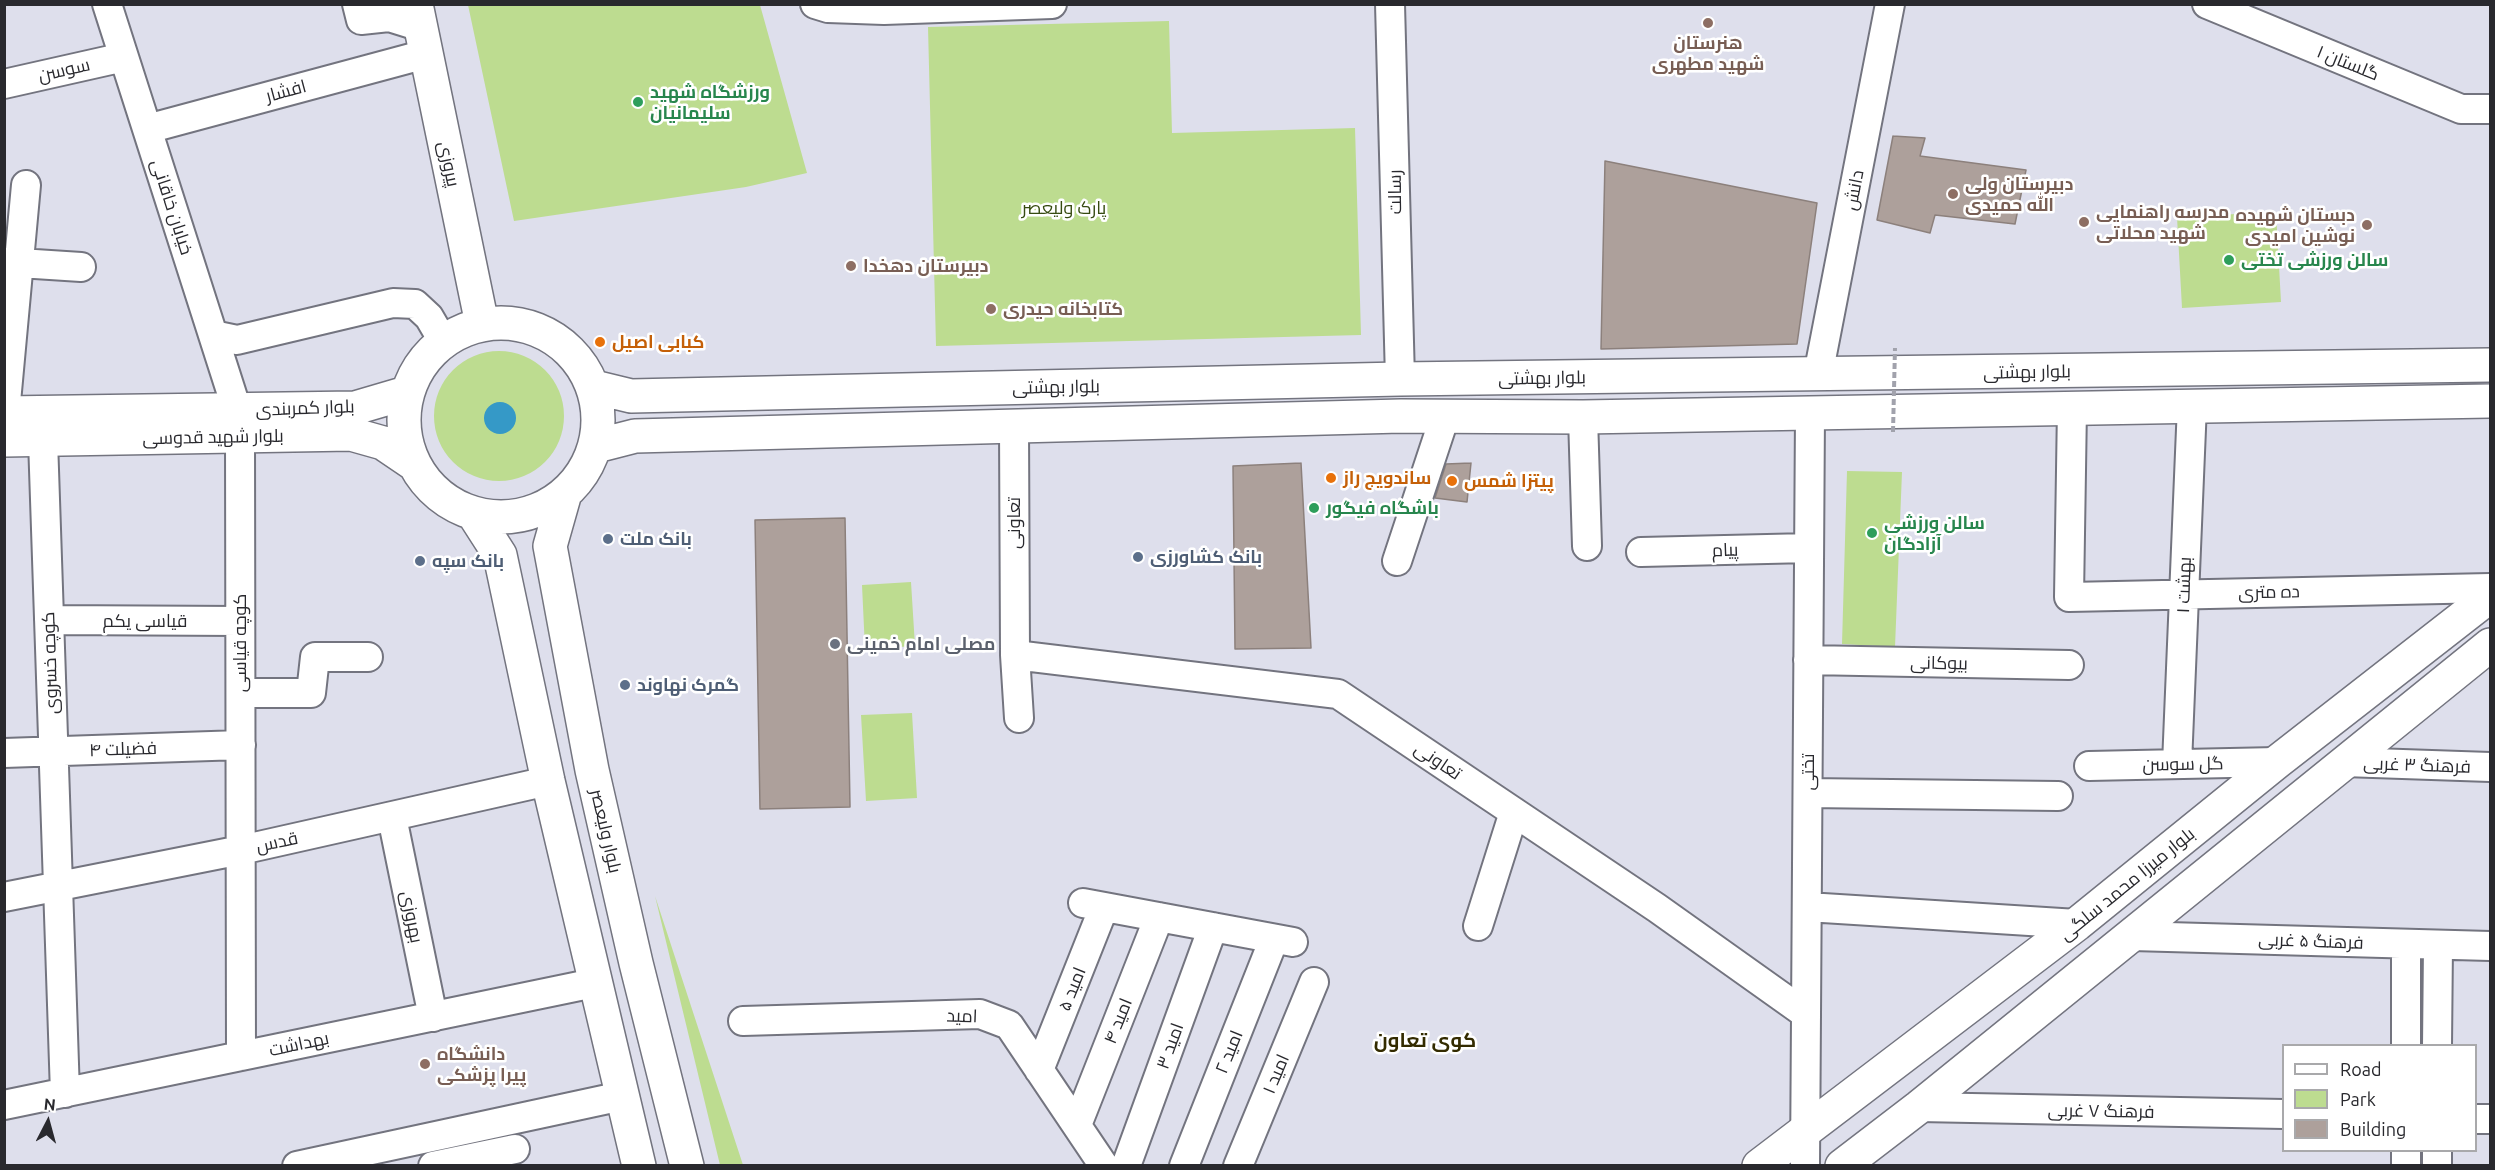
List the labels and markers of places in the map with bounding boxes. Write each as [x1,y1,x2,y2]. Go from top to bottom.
marker: هنرستان شهید مطهری [1701,16,1715,30]
place label: هنرستان شهید مطهری [1652,32,1764,74]
place label: ورزشگاه شهید سلیمانیان [650,81,770,124]
marker: ورزشگاه شهید سلیمانیان [631,95,645,109]
place label: دبیرستان ولی الله حمیدی [1965,173,2073,216]
marker: دبیرستان ولی الله حمیدی [1946,187,1960,201]
place label: مدرسه راهنمایی شهید محلاتی [2096,201,2230,244]
place label: دبستان شهیده نوشین امیدی [2236,204,2355,246]
marker: مدرسه راهنمایی شهید محلاتی [2077,215,2091,229]
marker: دبستان شهیده نوشین امیدی [2360,218,2374,232]
place label: سالن ورزشی تختی [2241,249,2388,271]
marker: سالن ورزشی تختی [2222,253,2236,267]
place label: دبیرستان دهخدا [863,255,989,277]
marker: دبیرستان دهخدا [844,259,858,273]
place label: کتابخانه حیدری [1003,298,1123,320]
marker: کتابخانه حیدری [984,302,998,316]
place label: کبابی اصیل [612,331,704,353]
marker: کبابی اصیل [593,335,607,349]
place label: ساندویج راز [1343,467,1431,489]
place label: پیتزا شمس [1464,470,1554,492]
marker: ساندویج راز [1324,471,1338,485]
marker: پیتزا شمس [1445,474,1459,488]
place label: باشگاه فیگور [1326,497,1439,519]
marker: باشگاه فیگور [1307,501,1321,515]
place label: سالن ورزشی آزادگان [1884,512,1985,554]
marker: سالن ورزشی آزادگان [1865,526,1879,540]
place label: بانک ملت [620,528,692,550]
marker: بانک ملت [601,532,615,546]
place label: بانک کشاورزی [1150,546,1262,568]
place label: بانک سپه [432,550,504,572]
marker: بانک کشاورزی [1131,550,1145,564]
marker: بانک سپه [413,554,427,568]
place label: مصلی امام خمینی [847,633,995,655]
marker: مصلی امام خمینی [828,637,842,651]
place label: گمرک نهاوند [637,674,739,696]
marker: گمرک نهاوند [618,678,632,692]
place label: دانشگاه پیرا پزشکی [437,1043,526,1086]
marker: دانشگاه پیرا پزشکی [418,1057,432,1071]

